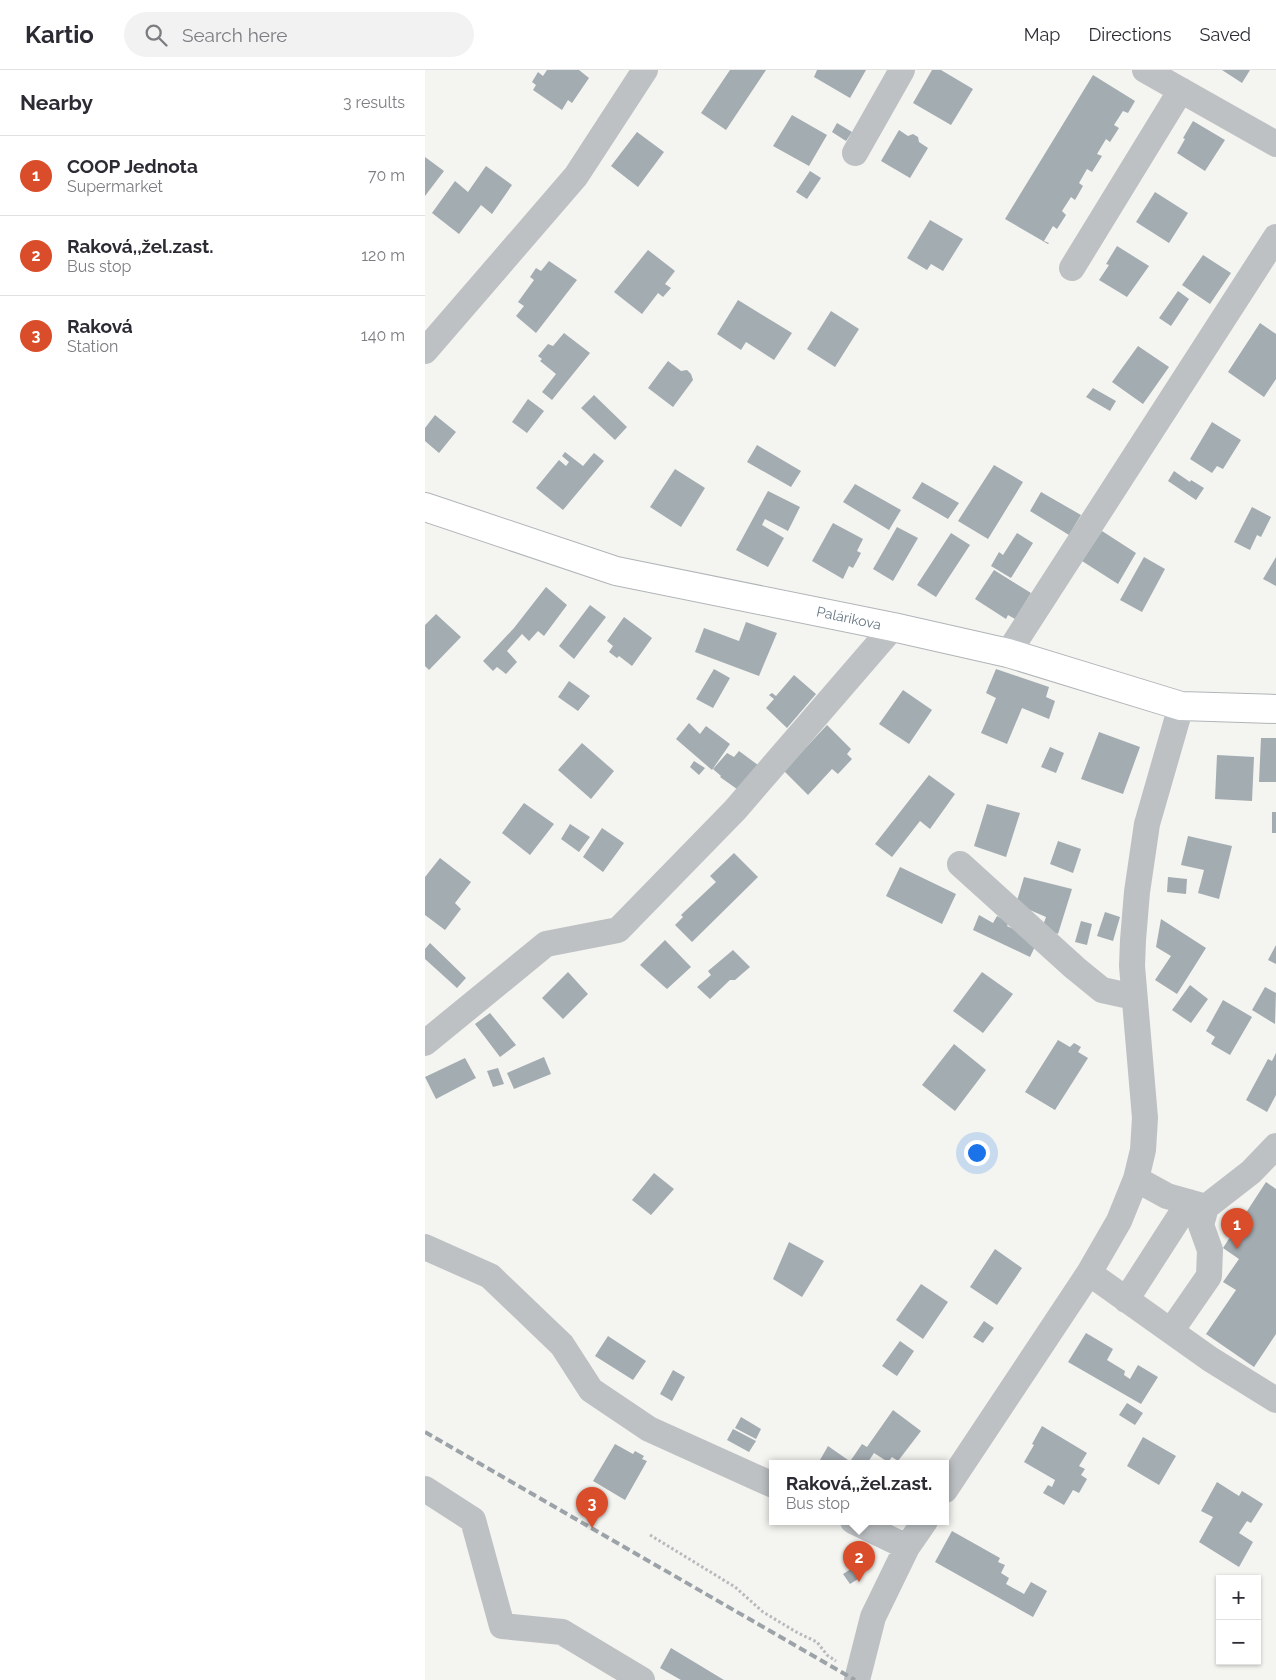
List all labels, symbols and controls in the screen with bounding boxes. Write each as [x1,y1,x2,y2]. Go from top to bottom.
search box [124,12,474,57]
text: Kartio [25,20,94,49]
icon: search [142,21,170,49]
text: Search here [182,24,287,46]
text: Map [1024,24,1060,45]
text: Directions [1088,24,1172,45]
text: Saved [1200,24,1251,45]
text: Nearby [20,90,93,115]
text: 3 results [343,93,405,112]
text: COOP Jednota [67,155,198,177]
text: 1 [32,166,40,185]
text: 70 m [368,166,405,185]
text: Supermarket [67,177,163,196]
text: Raková,,žel.zast. [67,235,214,257]
text: 2 [31,246,41,265]
text: 120 m [361,246,405,265]
text: Bus stop [67,257,131,276]
text: Raková [67,315,133,337]
text: 3 [32,326,40,345]
text: 140 m [361,326,405,345]
text: Station [67,337,118,356]
street label: Palárikova [815,603,883,633]
your location [964,1140,990,1166]
pin: 1 [1221,1208,1253,1249]
popup [769,1460,949,1525]
text: Raková,,žel.zast. [786,1472,932,1494]
pin: 3 [576,1487,608,1528]
text: Bus stop [786,1494,850,1513]
pin: 2 [843,1541,875,1582]
map controls [1216,1575,1261,1665]
button: + [1216,1575,1261,1620]
button: − [1216,1620,1261,1665]

